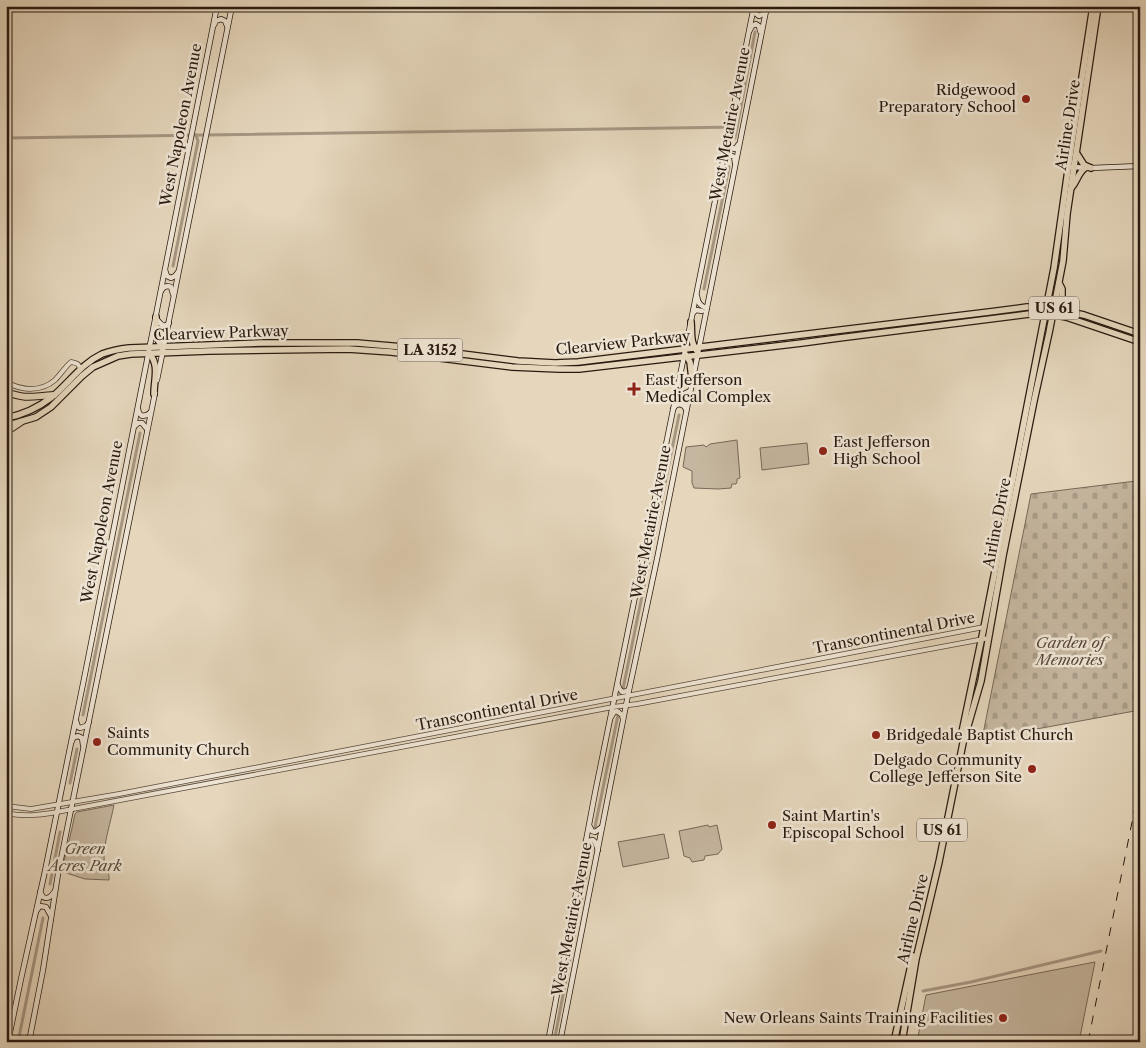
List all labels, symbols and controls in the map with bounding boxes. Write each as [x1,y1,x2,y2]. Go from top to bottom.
street label: West Napoleon Avenue [155,42,206,209]
street label: West Metairie Avenue [705,45,754,203]
street label: Airline Drive [1051,78,1084,173]
place label: Ridgewood Preparatory School [878,80,1017,116]
marker: Ridgewood Preparatory School [1020,93,1032,105]
road number: US 61 [1029,296,1079,320]
street label: Clearview Parkway [153,321,290,344]
street label: Clearview Parkway [555,326,692,359]
road number: LA 3152 [398,338,462,362]
place label: East Jefferson Medical Complex [645,370,771,406]
marker: East Jefferson Medical Complex [627,382,641,396]
place label: East Jefferson High School [833,432,931,468]
street label: West Napoleon Avenue [76,439,127,606]
street label: West Metairie Avenue [626,443,675,601]
marker: East Jefferson High School [817,445,829,457]
street label: Airline Drive [978,476,1015,571]
street label: Transcontinental Drive [811,607,976,658]
park label: Garden of Memories [1034,633,1110,669]
street label: Transcontinental Drive [414,684,579,735]
place label: Saints Community Church [107,723,250,759]
place label: Bridgedale Baptist Church [886,725,1074,744]
marker: Bridgedale Baptist Church [870,729,882,741]
marker: Saints Community Church [91,736,103,748]
place label: Delgado Community College Jefferson Site [869,750,1023,786]
marker: Delgado Community College Jefferson Site [1026,763,1038,775]
place label: Saint Martin's Episcopal School [782,806,905,842]
road number: US 61 [917,818,967,842]
marker: Saint Martin's Episcopal School [766,819,778,831]
park label: Green Acres Park [46,839,122,875]
street label: West Metairie Avenue [547,840,596,998]
street label: Airline Drive [893,872,932,967]
place label: New Orleans Saints Training Facilities [723,1008,993,1027]
marker: New Orleans Saints Training Facilities [997,1012,1009,1024]

